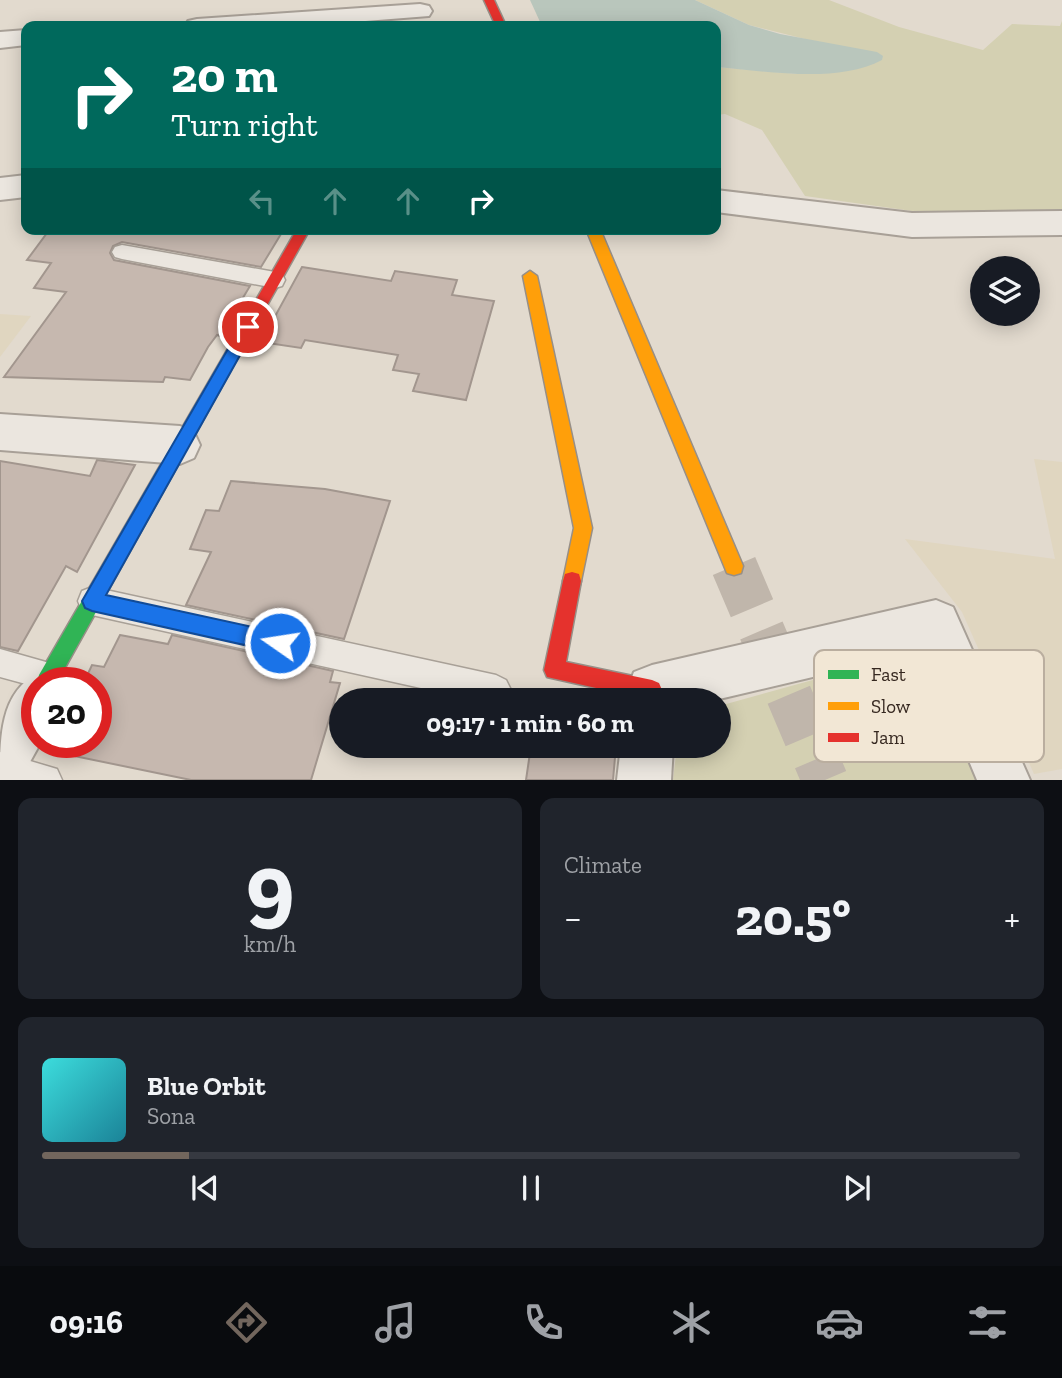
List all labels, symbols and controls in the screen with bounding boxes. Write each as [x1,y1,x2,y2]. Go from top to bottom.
text: 20 m [171,46,278,105]
icon: right [56,49,147,140]
text: Turn right [171,106,318,144]
icon: left [243,182,281,220]
icon: ahead [316,182,354,220]
icon: ahead [389,182,427,220]
icon: right [462,182,500,220]
map controls [970,256,1040,326]
button: layers [970,256,1040,326]
pin [218,297,278,357]
icon: arrive [229,308,267,346]
position arrow [243,606,317,680]
legend [814,650,1044,762]
text: Fast [871,663,906,686]
speed limit sign: 20 [21,667,112,758]
text: Slow [871,695,911,718]
text: 09:17 · 1 min · 60 m [426,707,634,739]
text: Jam [871,726,905,749]
text: 9 [246,830,294,939]
text: Climate [564,851,642,879]
text: 20.5° [735,886,851,948]
text: − [564,895,582,941]
text: + [1004,895,1020,941]
text: km/h [244,930,296,958]
text: Blue Orbit [147,1070,266,1102]
text: Sona [147,1102,195,1130]
icon: previous [186,1169,224,1207]
icon: pause [512,1169,550,1207]
icon: next [838,1169,876,1207]
icon: directions [222,1298,271,1347]
icon: music [371,1298,420,1347]
icon: phone [519,1298,568,1347]
icon: climate [667,1298,716,1347]
icon: car [815,1298,864,1347]
icon: filters [963,1298,1012,1347]
text: 09:16 [50,1303,123,1341]

